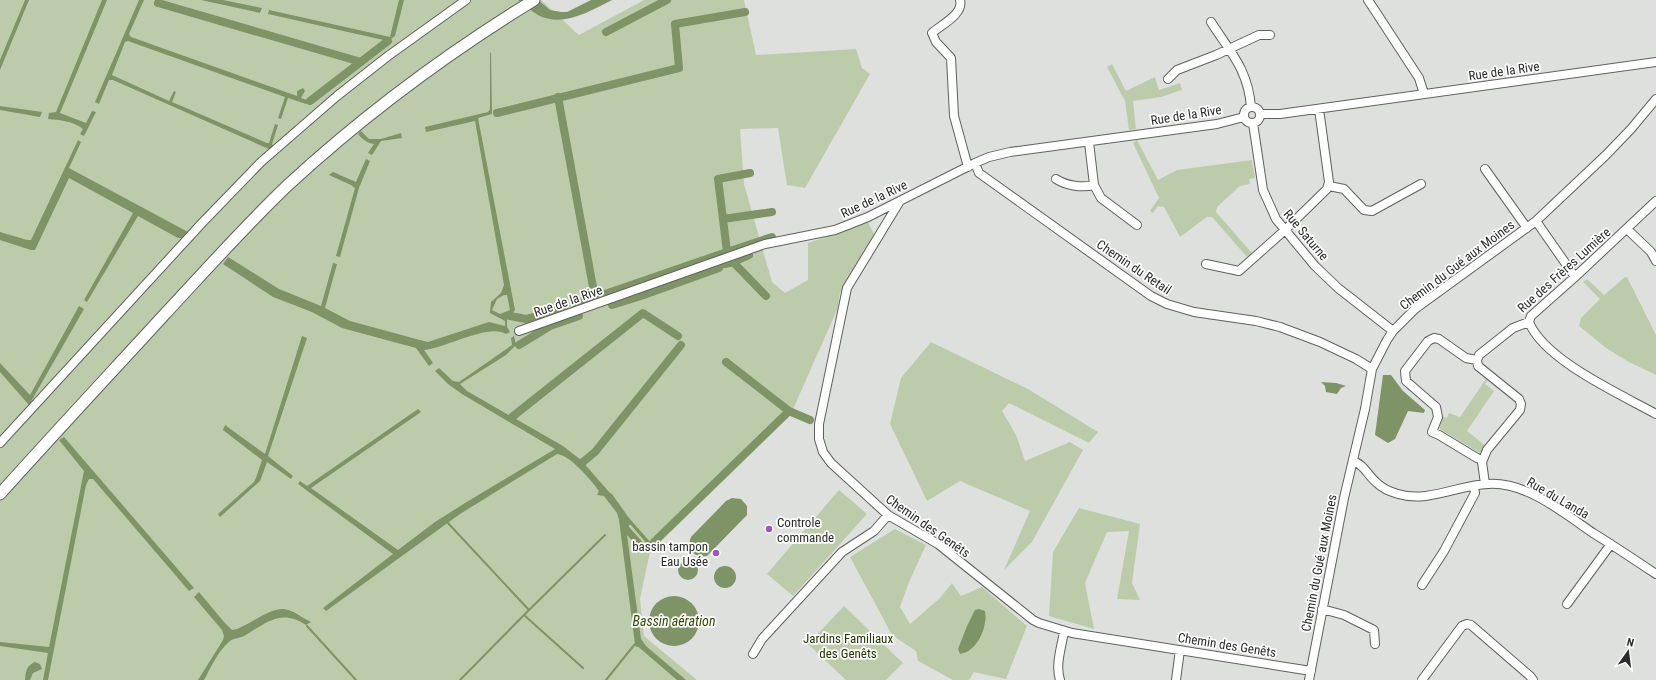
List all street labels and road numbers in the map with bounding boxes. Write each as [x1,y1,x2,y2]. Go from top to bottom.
street label: Rue de la Rive [1468,59,1540,83]
street label: Rue de la Rive [1150,102,1222,128]
street label: Rue de la Rive [838,177,910,221]
street label: Rue Saturne [1280,207,1332,263]
street label: Chemin du Gué aux Moines [1397,217,1517,313]
street label: Rue des Frères Lumière [1515,224,1613,316]
street label: Chemin du Retail [1094,237,1174,297]
street label: Rue de la Rive [532,282,604,320]
street label: Rue du Landa [1524,474,1592,522]
street label: Chemin des Genêts [883,491,973,561]
street label: Chemin du Gué aux Moines [1298,493,1340,633]
street label: Chemin des Genêts [1177,630,1277,660]

